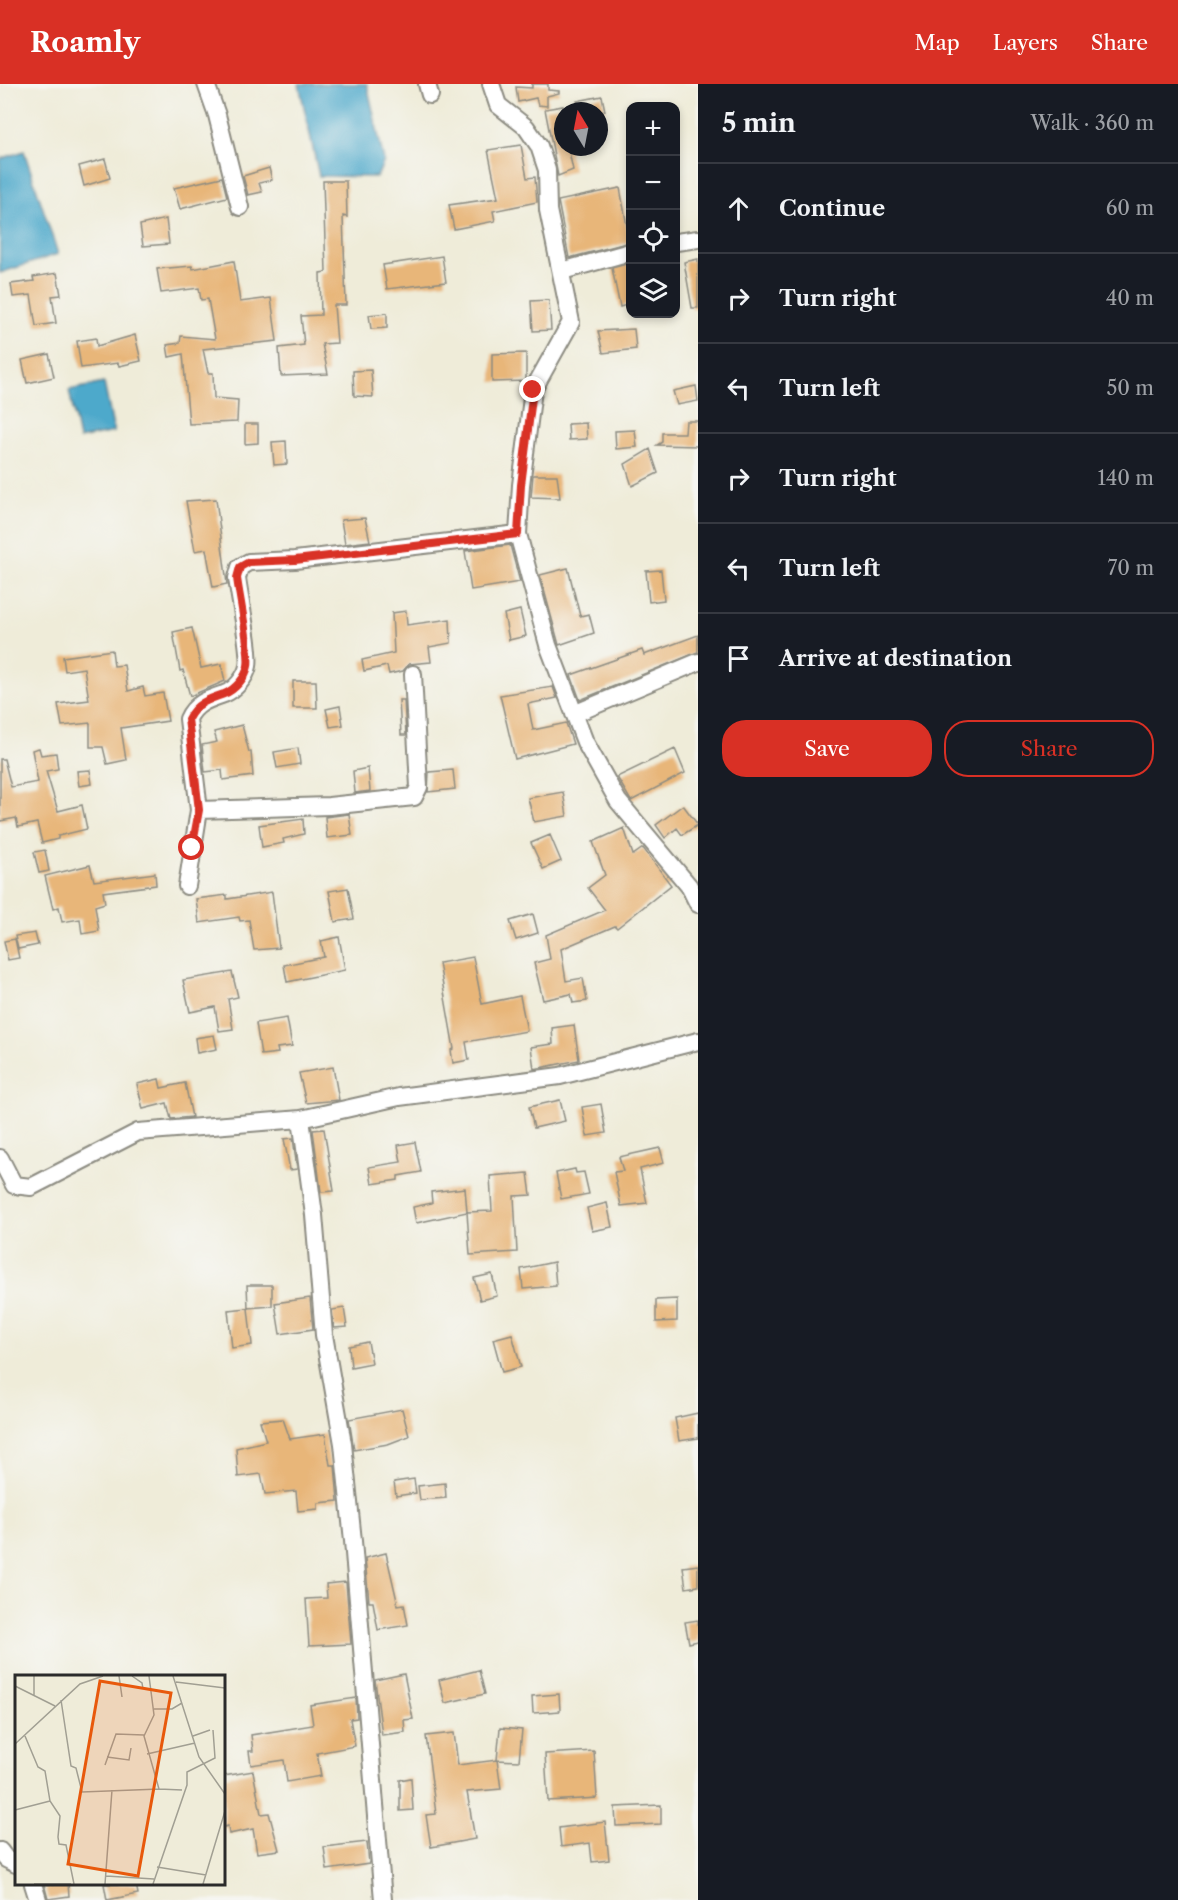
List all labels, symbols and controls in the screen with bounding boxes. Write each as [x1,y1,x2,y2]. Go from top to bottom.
text: Roamly [30,25,140,59]
text: Map [915,30,960,55]
text: Layers [993,30,1058,55]
text: Share [1091,30,1148,55]
north arrow [554,102,608,156]
map controls [626,102,680,318]
button: + [626,102,680,156]
text: 5 min [722,107,796,139]
text: Walk · 360 m [1031,111,1154,135]
button: − [626,156,680,210]
icon: ahead [722,192,755,225]
text: Continue [779,195,885,222]
text: 60 m [1106,196,1154,220]
button: locate [626,210,680,264]
button: layers [626,264,680,318]
icon: right [722,282,755,315]
text: Turn right [779,285,897,312]
text: 40 m [1106,286,1154,310]
icon: left [722,372,755,405]
text: Turn left [779,375,880,402]
route end [519,376,545,402]
text: 50 m [1107,376,1154,400]
icon: right [722,462,755,495]
text: Turn right [779,465,897,492]
text: 140 m [1097,466,1154,490]
icon: left [722,552,755,585]
text: Turn left [779,555,880,582]
text: 70 m [1108,556,1154,580]
icon: arrive [722,642,755,675]
text: Arrive at destination [779,645,1012,672]
button: Save [722,720,932,777]
button: Share [944,720,1154,777]
route start [178,834,204,860]
inset map [15,1675,225,1885]

